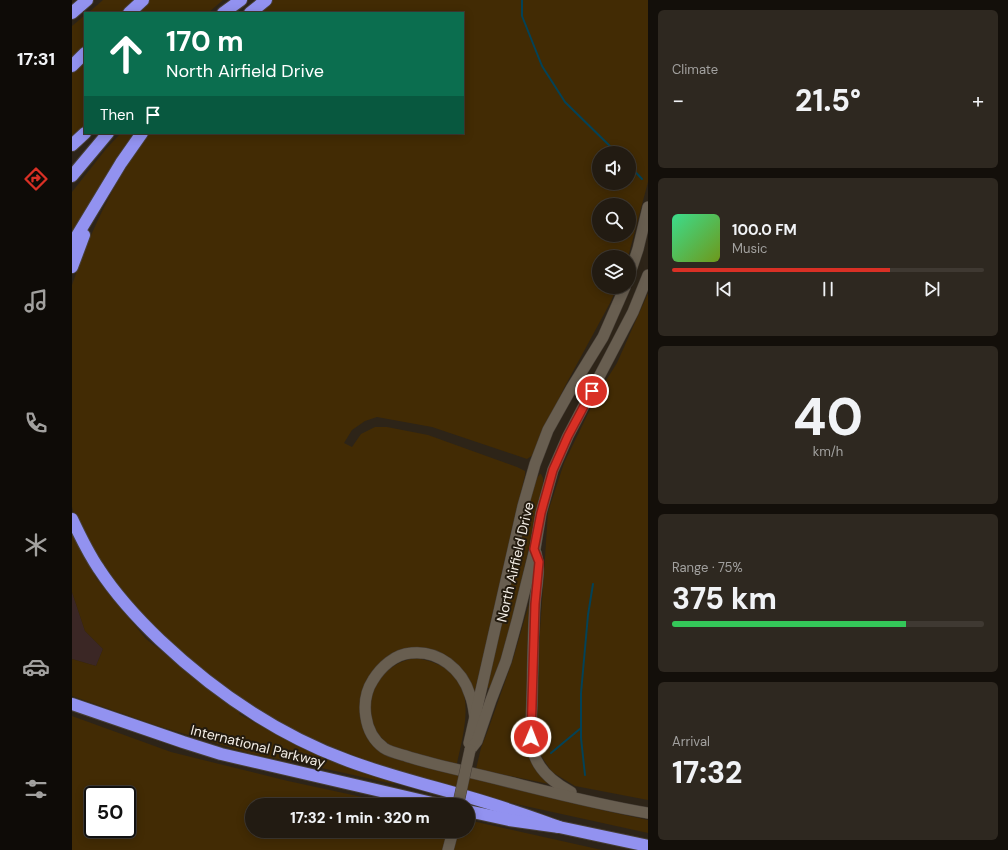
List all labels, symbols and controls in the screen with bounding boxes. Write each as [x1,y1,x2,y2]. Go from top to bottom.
text: 170 m [166,23,244,60]
icon: ahead [100,28,152,80]
text: 17:31 [17,47,55,71]
text: North Airfield Drive [166,59,324,83]
text: Climate [672,61,718,78]
text: 21.5° [795,81,861,120]
text: − [672,86,684,115]
text: + [972,86,984,115]
icon: arrive [142,104,164,126]
text: Then [100,105,134,125]
map controls [592,146,636,294]
button: sound [592,146,636,190]
icon: directions [22,165,50,193]
button: search [592,198,636,242]
text: 100.0 FM [732,220,797,240]
text: Music [732,240,767,257]
button: layers [592,250,636,294]
icon: previous [713,278,735,300]
icon: pause [817,278,839,300]
icon: next [921,278,943,300]
icon: music [22,287,50,315]
pin [575,374,609,408]
icon: arrive [581,380,603,402]
text: 40 [793,383,863,451]
icon: phone [22,409,50,437]
text: km/h [813,443,843,460]
street label: North Airfield Drive [492,500,538,624]
icon: climate [22,531,50,559]
text: Range · 75% [672,559,743,576]
text: 375 km [672,579,777,618]
icon: car [22,653,50,681]
position arrow [510,716,552,758]
street label: International Parkway [189,721,327,771]
text: Arrival [672,733,710,750]
text: 17:32 [672,753,742,792]
icon: filters [22,775,50,803]
speed limit sign: 50 [84,786,136,838]
text: 17:32 · 1 min · 320 m [290,808,430,828]

